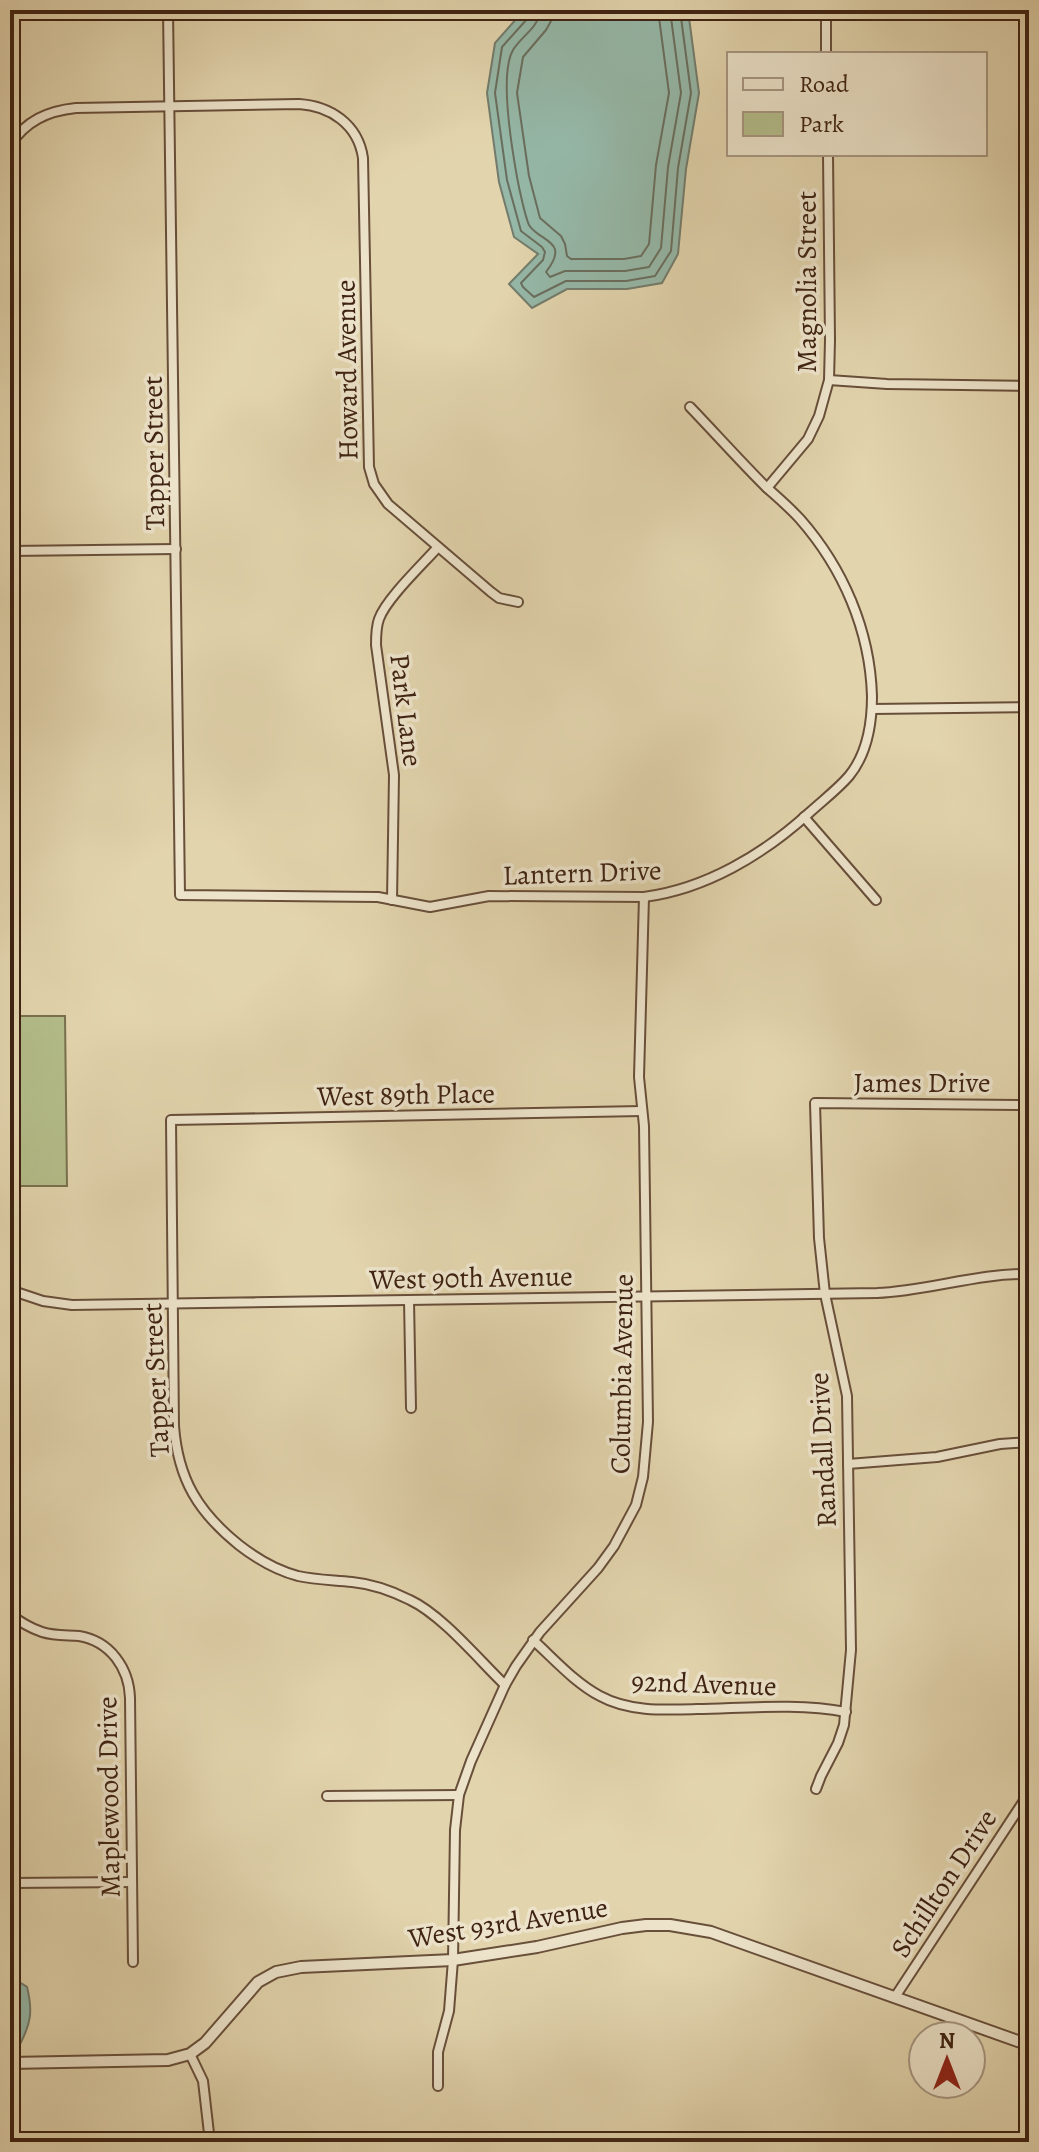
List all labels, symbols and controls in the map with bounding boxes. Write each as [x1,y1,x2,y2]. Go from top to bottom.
legend [727,52,987,156]
text: Road [799,68,849,100]
text: Park [799,108,844,140]
street label: Magnolia Street [788,191,826,373]
street label: Howard Avenue [326,279,368,461]
street label: Tapper Street [134,376,174,530]
street label: Park Lane [380,652,432,769]
street label: Lantern Drive [502,851,662,895]
street label: James Drive [854,1064,990,1102]
street label: West 89th Place [316,1074,495,1116]
street label: West 90th Avenue [368,1257,573,1299]
street label: Columbia Avenue [601,1274,643,1474]
street label: Tapper Street [133,1302,179,1458]
street label: Randall Drive [800,1372,846,1528]
street label: 92nd Avenue [631,1662,777,1706]
street label: Maplewood Drive [88,1696,130,1898]
street label: Schillton Drive [882,1802,1006,1965]
street label: West 93rd Avenue [405,1888,611,1958]
north arrow [907,2020,987,2100]
text: N [939,2026,955,2056]

